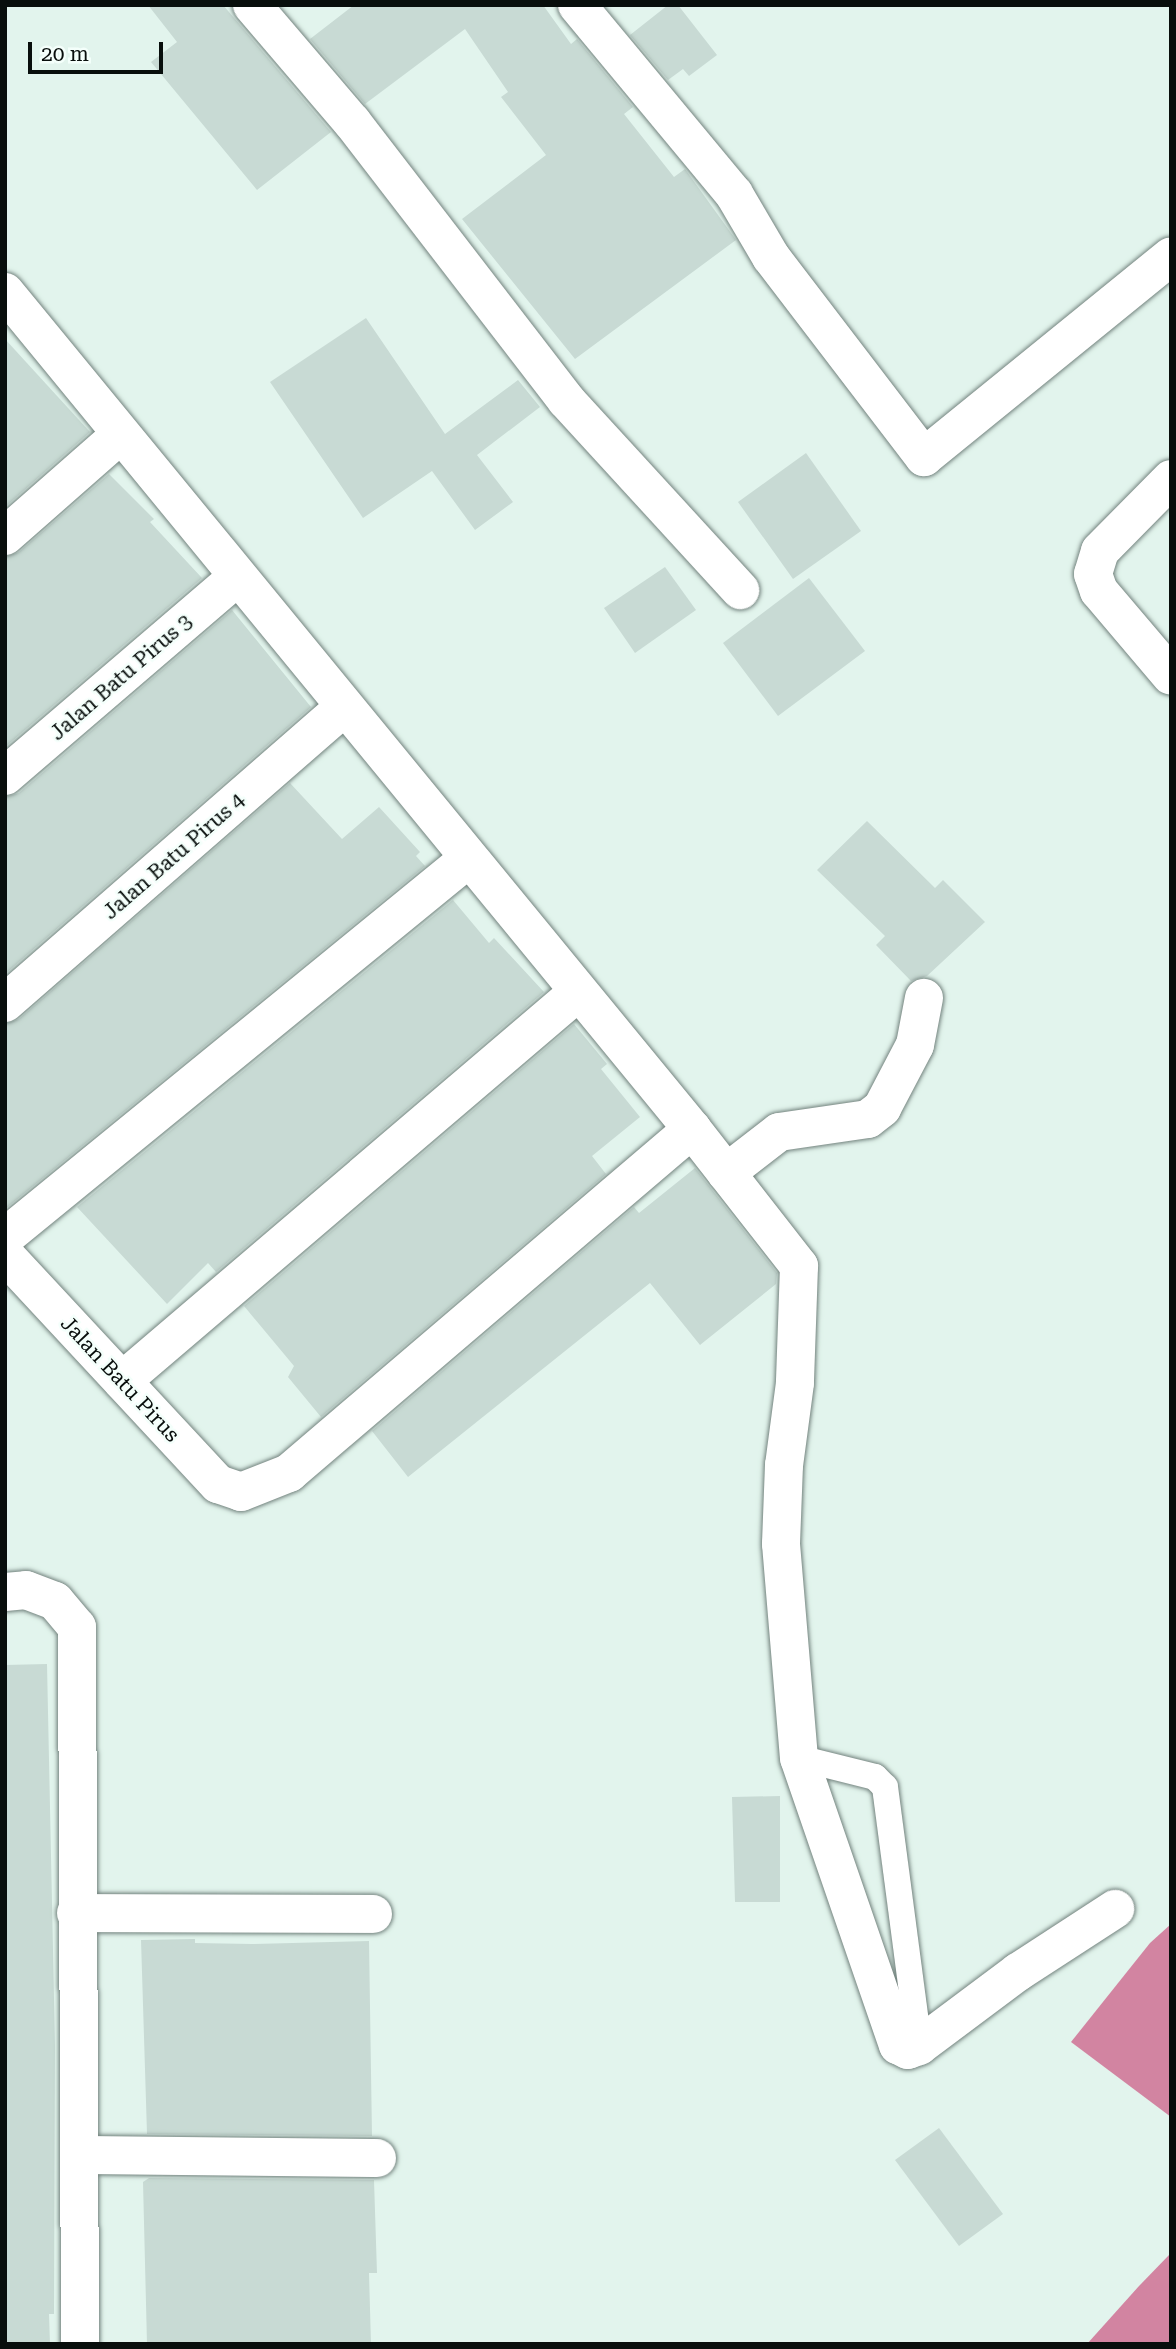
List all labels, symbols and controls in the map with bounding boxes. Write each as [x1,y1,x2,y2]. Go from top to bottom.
scale bar [32,28,166,72]
text: 20 m [41,42,89,66]
street label: Jalan Batu Pirus 3 [45,608,197,746]
street label: Jalan Batu Pirus 4 [98,787,250,925]
street label: Jalan Batu Pirus [55,1311,185,1447]

